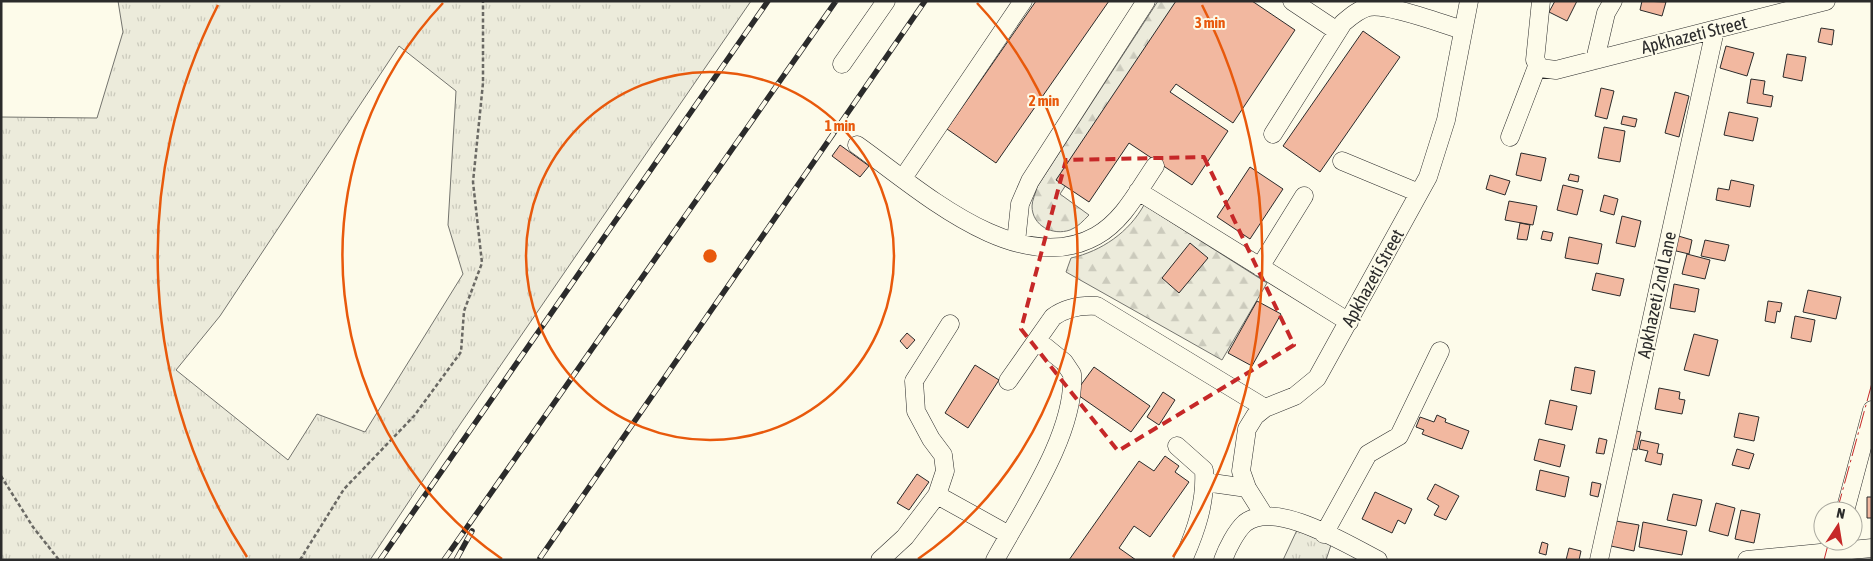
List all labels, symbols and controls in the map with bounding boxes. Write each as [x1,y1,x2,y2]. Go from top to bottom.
street label: Apkhazeti Street [1639,11,1749,58]
text: 3 min [1195,14,1225,31]
text: 2 min [1029,92,1059,109]
text: 1 min [825,117,855,134]
street label: Apkhazeti Street [1337,225,1408,330]
street label: Apkhazeti 2nd Lane [1633,230,1680,360]
centre of rings [701,247,719,265]
north arrow [1813,501,1863,551]
text: N [1835,505,1846,522]

